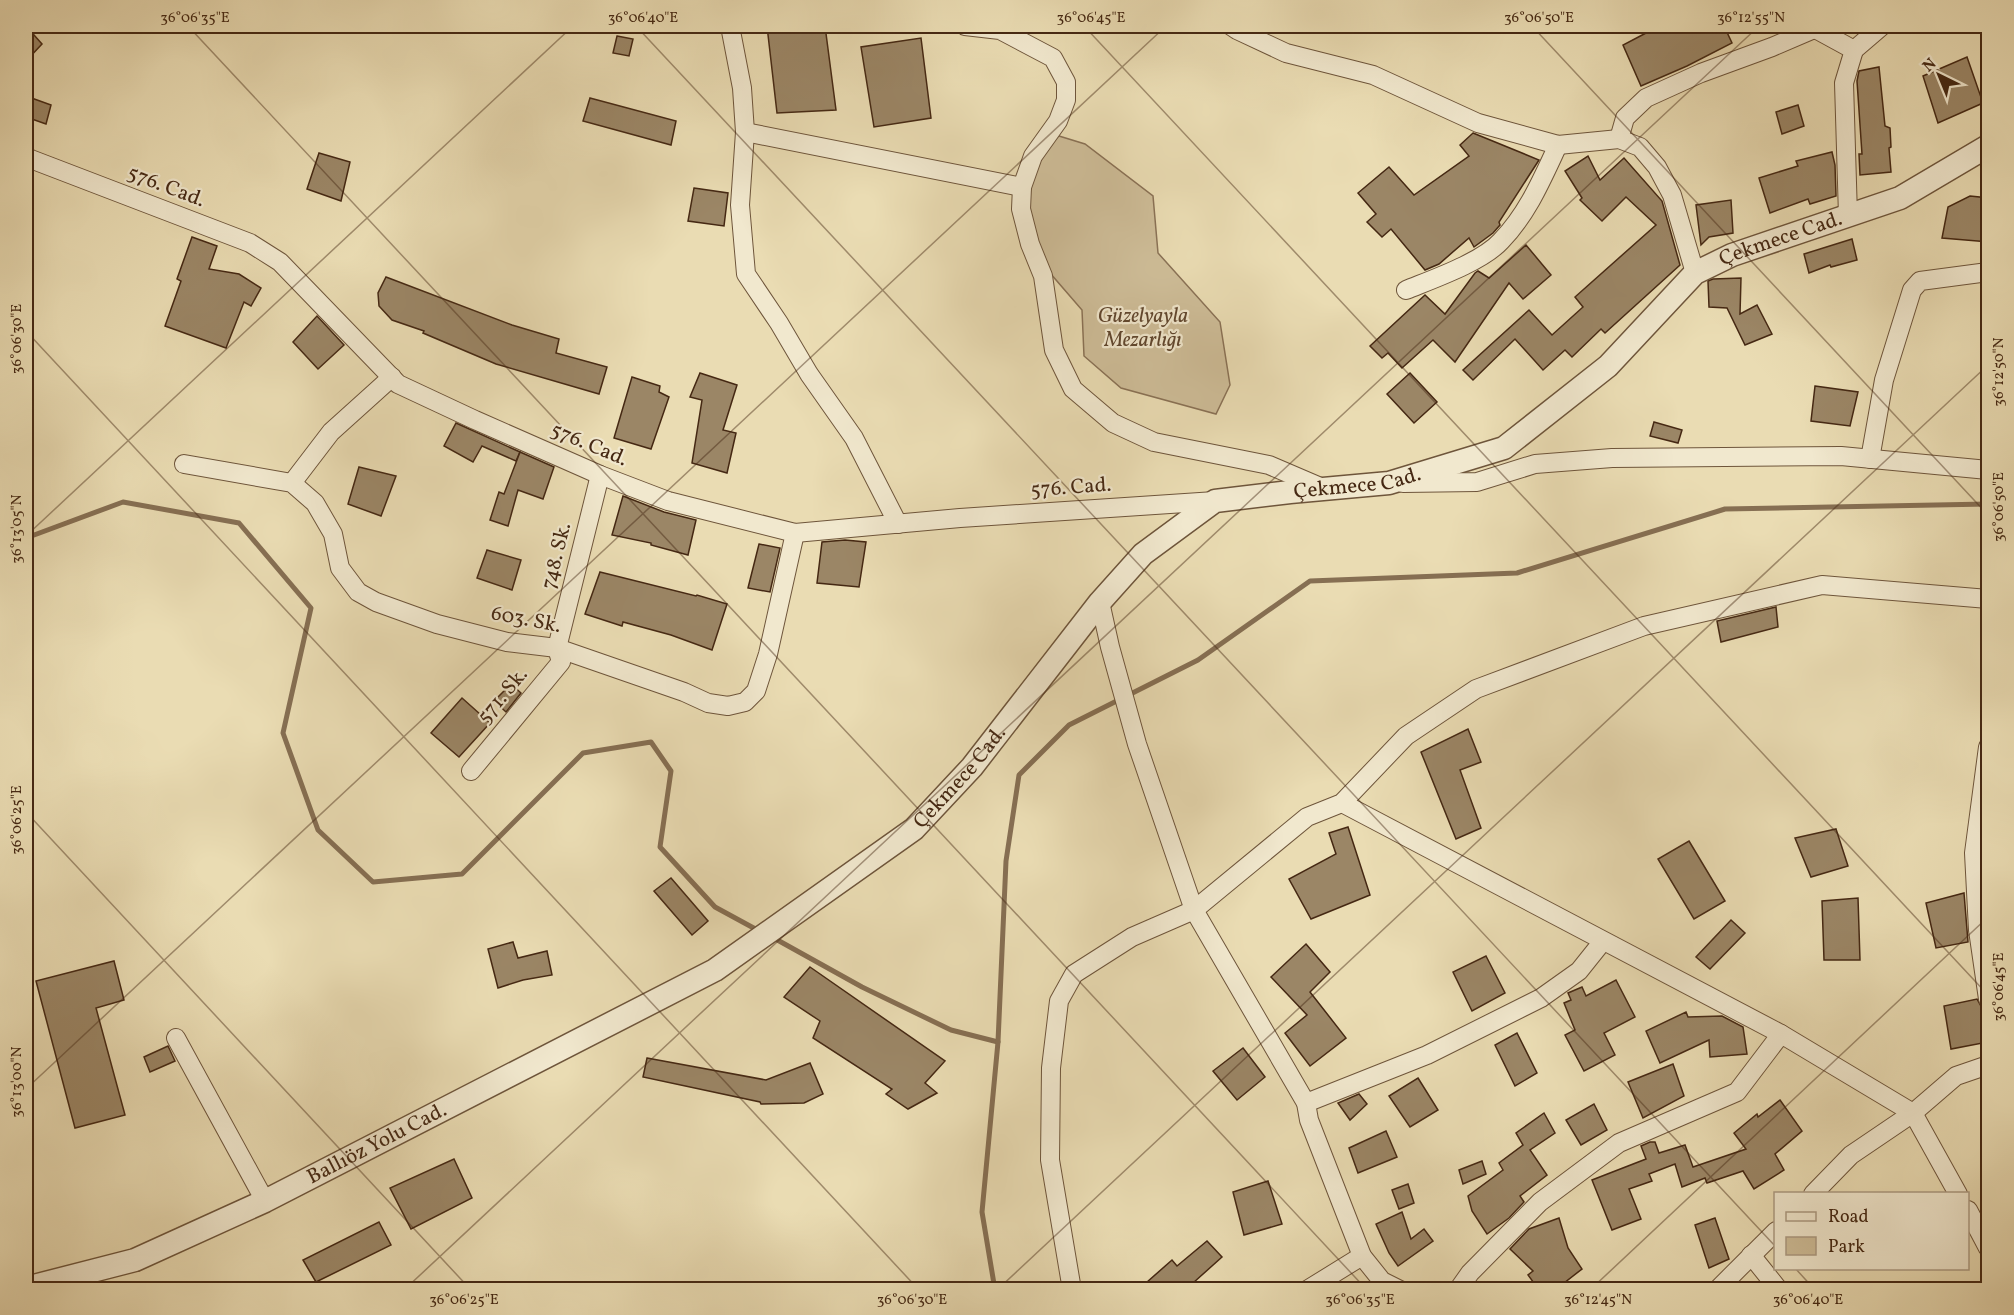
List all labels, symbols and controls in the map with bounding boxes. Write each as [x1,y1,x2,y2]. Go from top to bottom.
text: 36°06'35"E [160,8,230,29]
text: 36°06'40"E [608,8,678,29]
text: 36°06'45"E [1056,8,1126,29]
text: 36°06'50"E [1504,8,1574,29]
text: 36°12'55"N [1717,8,1785,29]
north arrow [1909,45,1969,105]
text: N [1918,53,1942,78]
street label: 576. Cad. [123,159,209,215]
street label: Çekmece Cad. [1714,204,1846,274]
park label: Güzelyayla Mezarlığı [1098,302,1188,355]
text: 36°06'30"E [7,304,28,374]
text: 36°12'50"N [1989,337,2010,407]
street label: 576. Cad. [546,416,632,474]
street label: Çekmece Cad. [1292,460,1424,506]
street label: 576. Cad. [1030,471,1112,505]
text: 36°06'50"E [1989,472,2010,542]
text: 36°13'05"N [7,494,28,564]
street label: 748. Sk. [535,519,579,593]
street label: 603. Sk. [489,599,563,641]
street label: 571. Sk. [471,662,535,730]
street label: Çekmece Cad. [907,720,1013,835]
text: 36°06'25"E [7,785,28,855]
text: 36°06'45"E [1989,952,2010,1022]
text: 36°13'00"N [7,1046,28,1118]
street label: Ballıöz Yolu Cad. [302,1096,452,1192]
legend [1774,1192,1969,1270]
text: Road [1828,1205,1869,1230]
text: Park [1828,1235,1865,1260]
text: 36°06'25"E [429,1290,499,1311]
text: 36°06'30"E [877,1290,947,1311]
text: 36°06'35"E [1325,1290,1395,1311]
text: 36°12'45"N [1564,1290,1632,1311]
text: 36°06'40"E [1773,1290,1843,1311]

